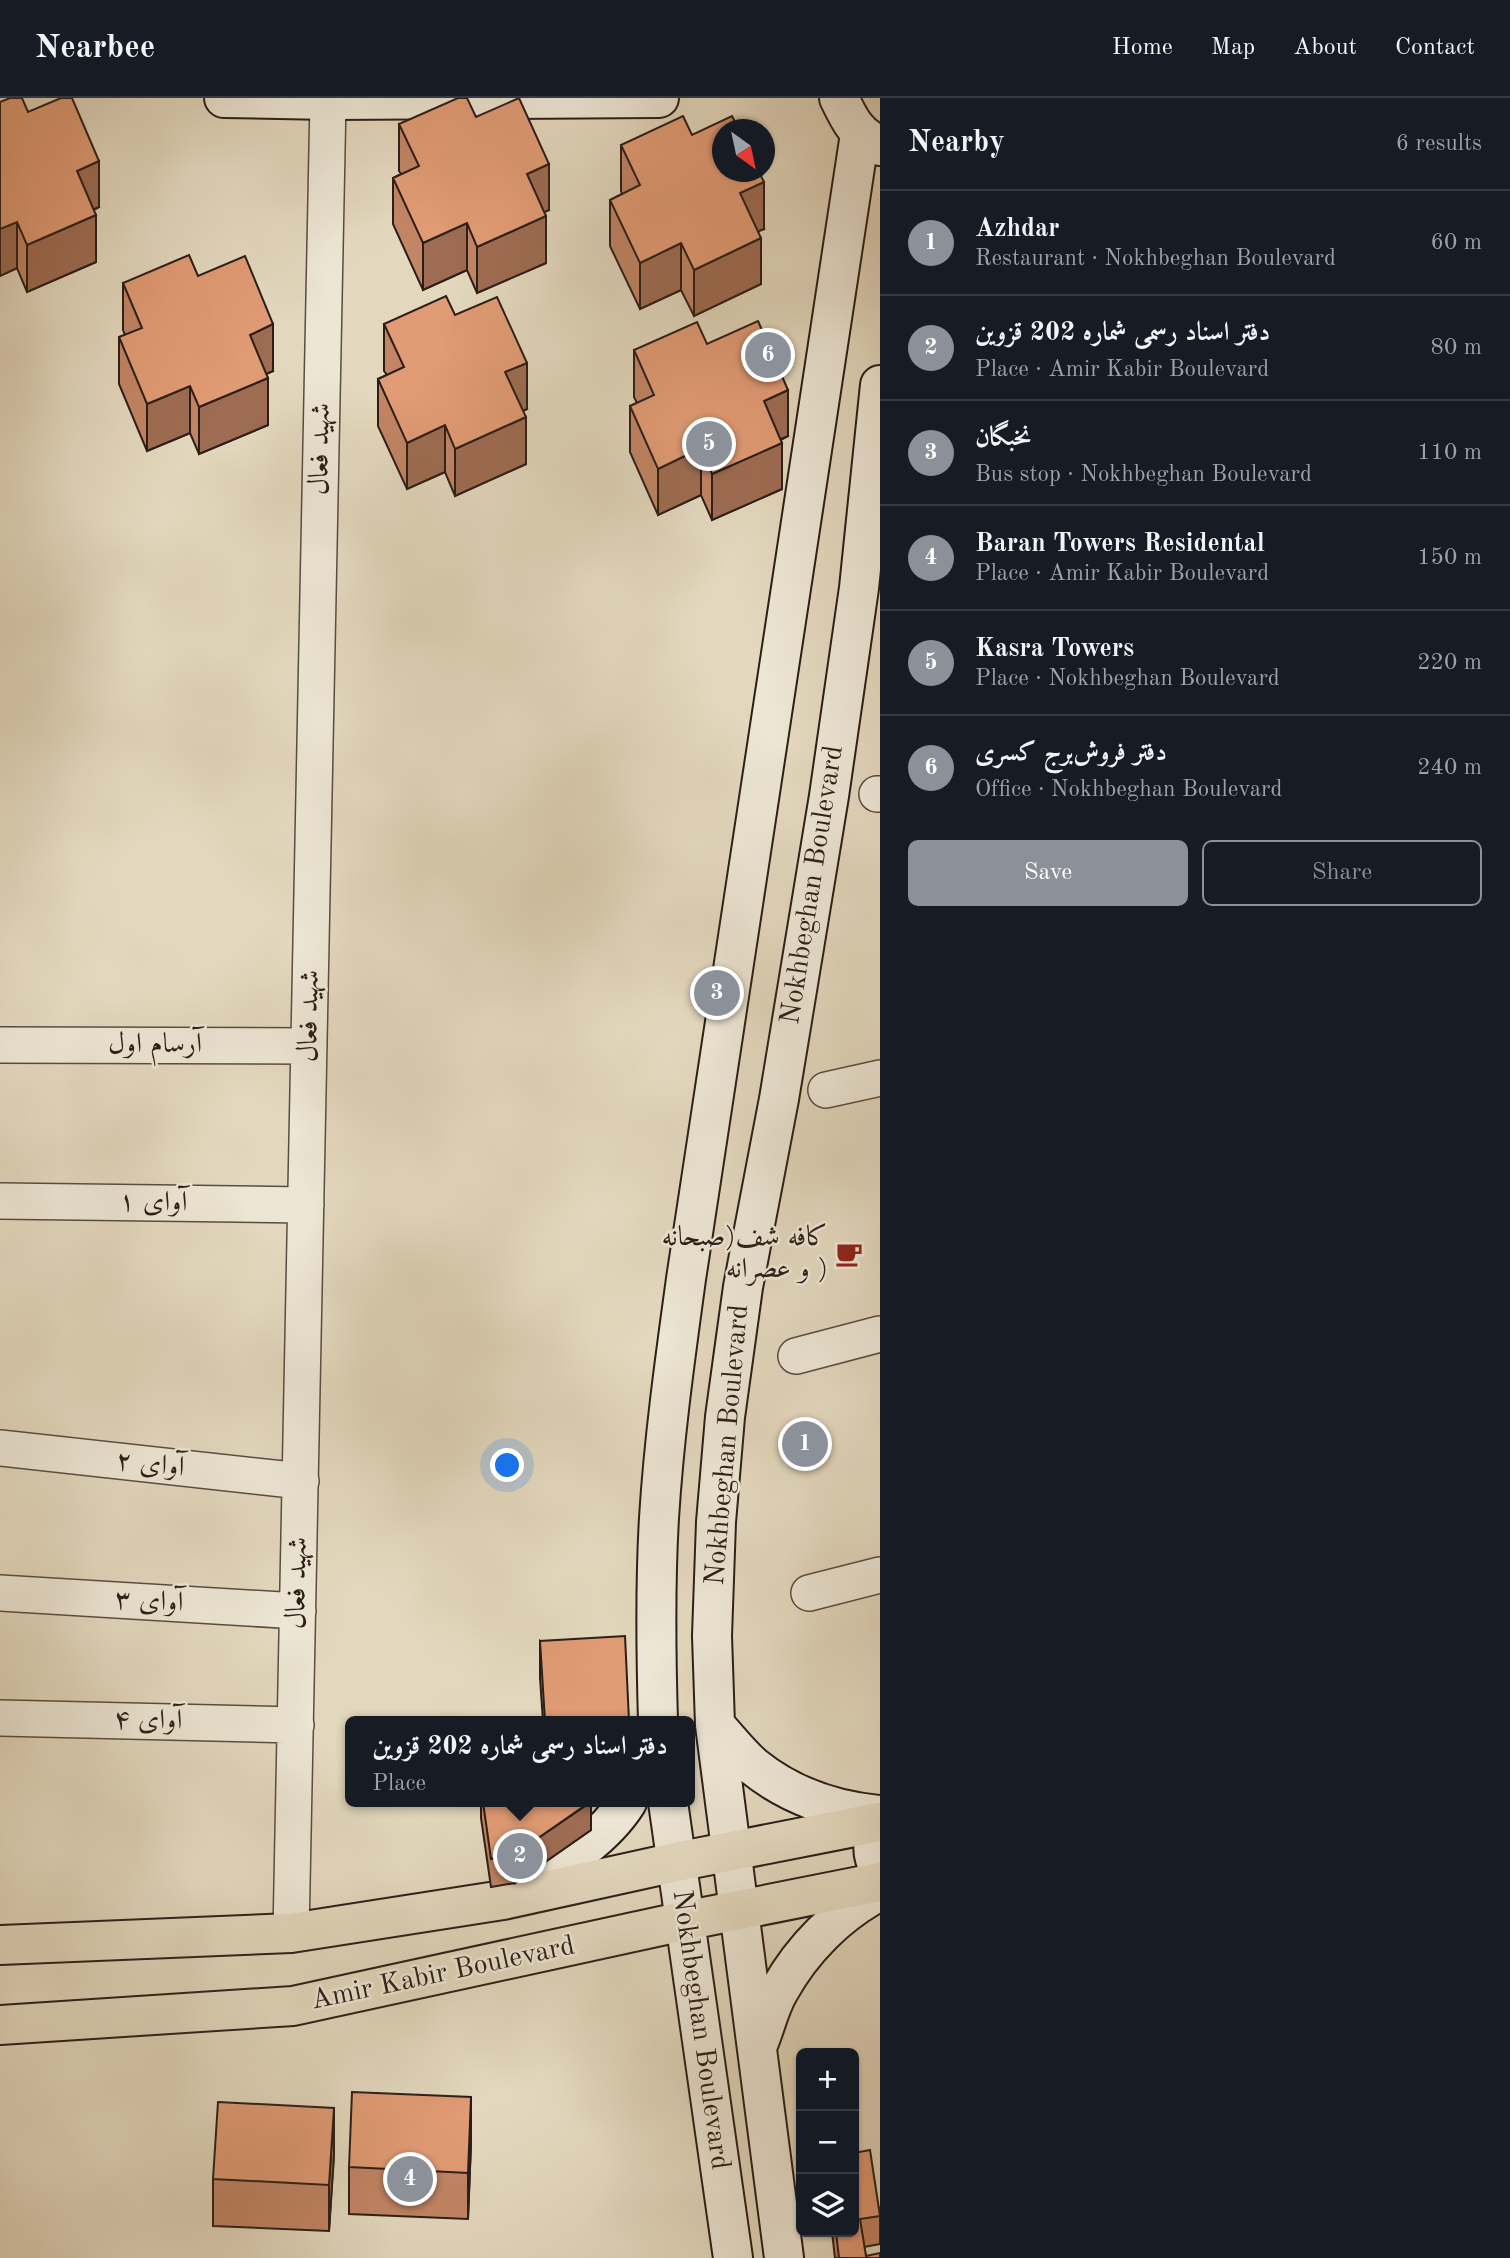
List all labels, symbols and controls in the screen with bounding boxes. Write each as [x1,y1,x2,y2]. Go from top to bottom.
text: Nearbee [35,32,155,65]
text: Home [1112,36,1173,60]
text: Map [1211,36,1255,60]
text: About [1293,36,1357,60]
text: Contact [1395,36,1475,60]
north arrow [712,119,775,182]
text: Nearby [908,128,1005,158]
text: 6 results [1396,132,1482,155]
text: Azhdar [975,216,1060,242]
text: 1 [924,231,938,254]
text: 60 m [1431,231,1482,254]
text: Restaurant · Nokhbeghan Boulevard [975,247,1336,270]
text: دفتر اسناد رسمی شماره 202 قزوین [975,320,1270,346]
pin: 6 [745,329,791,381]
text: 2 [924,336,938,359]
text: 80 m [1431,336,1482,359]
text: Place · Amir Kabir Boulevard [975,358,1269,381]
street label: شهید فعال [306,403,338,495]
pin: 5 [686,418,732,470]
text: نخبگان [975,425,1032,451]
text: 3 [924,441,938,464]
text: 110 m [1417,441,1482,464]
text: Bus stop · Nokhbeghan Boulevard [975,463,1312,486]
text: Baran Towers Residental [975,531,1265,557]
text: 4 [924,546,938,569]
text: 150 m [1417,546,1482,569]
text: Place · Amir Kabir Boulevard [975,562,1269,585]
text: Kasra Towers [975,636,1134,662]
text: 5 [924,651,938,674]
text: 220 m [1417,651,1482,674]
text: Place · Nokhbeghan Boulevard [975,667,1280,690]
text: دفتر فروش‌برج کسری [975,740,1167,766]
street label: Nokhbeghan Boulevard [777,744,849,1026]
text: 6 [924,756,938,779]
text: 240 m [1417,756,1482,779]
text: Office · Nokhbeghan Boulevard [975,778,1283,801]
button: Save [908,840,1188,906]
button: Share [1202,840,1482,906]
pin: 3 [694,967,740,1019]
street label: شهید فعال [295,970,327,1062]
street label: آرسام اول [108,1026,205,1067]
street label: آوای ۱ [118,1183,191,1218]
place label: کافه شف(صبحانه و عصرانه ) [662,1222,828,1286]
cafe icon: کافه شف(صبحانه و عصرانه ) [834,1239,864,1269]
street label: Nokhbeghan Boulevard [702,1303,754,1587]
pin: 1 [782,1418,828,1470]
street label: آوای ۲ [114,1442,189,1483]
your location [490,1448,524,1482]
street label: شهید فعال [283,1537,315,1629]
street label: آوای ۳ [114,1581,187,1618]
street label: آوای ۴ [113,1701,186,1736]
popup [345,1716,695,1807]
text: دفتر اسناد رسمی شماره 202 قزوین [372,1734,668,1760]
text: Place [372,1772,426,1795]
pin: 2 [497,1830,543,1882]
street label: Nokhbeghan Boulevard [667,1888,733,2172]
street label: Amir Kabir Boulevard [308,1932,578,2016]
map controls [796,2048,859,2237]
button: + [796,2048,859,2111]
button: − [796,2111,859,2174]
pin: 4 [387,2153,433,2205]
button: layers [796,2174,859,2237]

